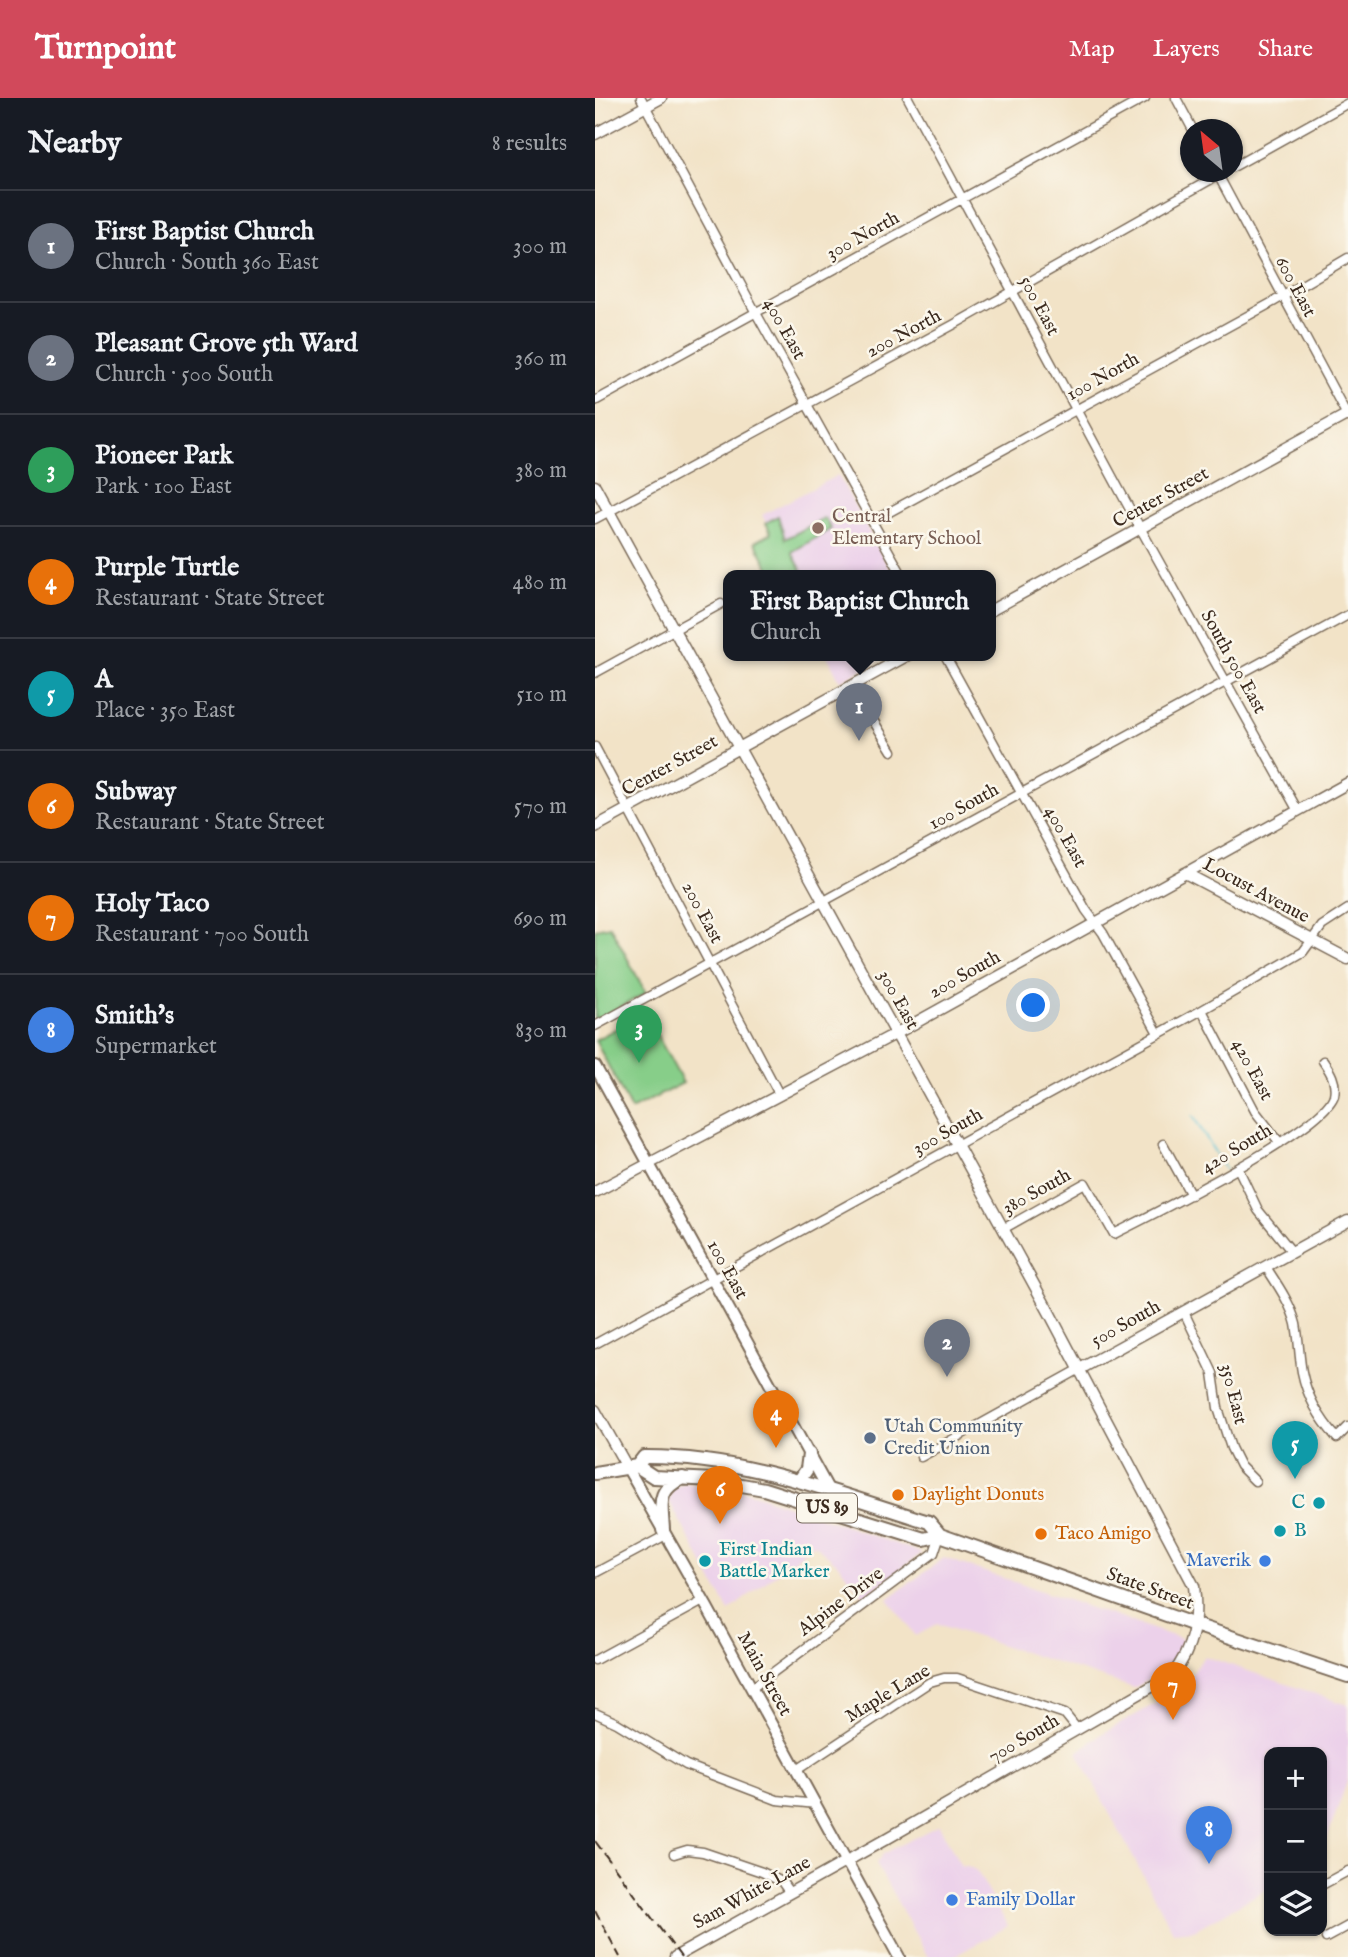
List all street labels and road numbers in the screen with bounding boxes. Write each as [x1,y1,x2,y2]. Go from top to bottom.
street label: 300 North [822,206,904,266]
street label: 600 East [1269,252,1321,322]
street label: 500 East [1013,272,1065,340]
street label: 400 East [757,294,811,364]
street label: 200 North [862,304,946,364]
street label: 100 North [1062,347,1144,407]
street label: Center Street [1109,462,1214,534]
street label: South 500 East [1195,606,1272,718]
street label: Center Street [618,730,723,802]
street label: 100 South [925,778,1003,836]
street label: 400 East [1038,802,1092,872]
street label: Locust Avenue [1199,853,1314,929]
street label: 200 East [676,878,728,948]
street label: 200 South [925,946,1005,1004]
street label: 300 East [872,966,924,1034]
street label: 420 East [1226,1035,1278,1105]
street label: 300 South [909,1103,987,1161]
street label: 420 South [1197,1119,1277,1179]
street label: 380 South [999,1163,1075,1221]
street label: 100 East [701,1236,753,1304]
street label: 500 South [1087,1295,1165,1353]
street label: 350 East [1214,1361,1252,1427]
road number: US 89 [797,1493,857,1522]
street label: Alpine Drive [793,1562,889,1642]
street label: State Street [1103,1562,1197,1616]
street label: Main Street [731,1628,797,1721]
street label: Maple Lane [841,1659,935,1729]
street label: 700 South [984,1709,1064,1769]
street label: Sam White Lane [689,1851,815,1935]

